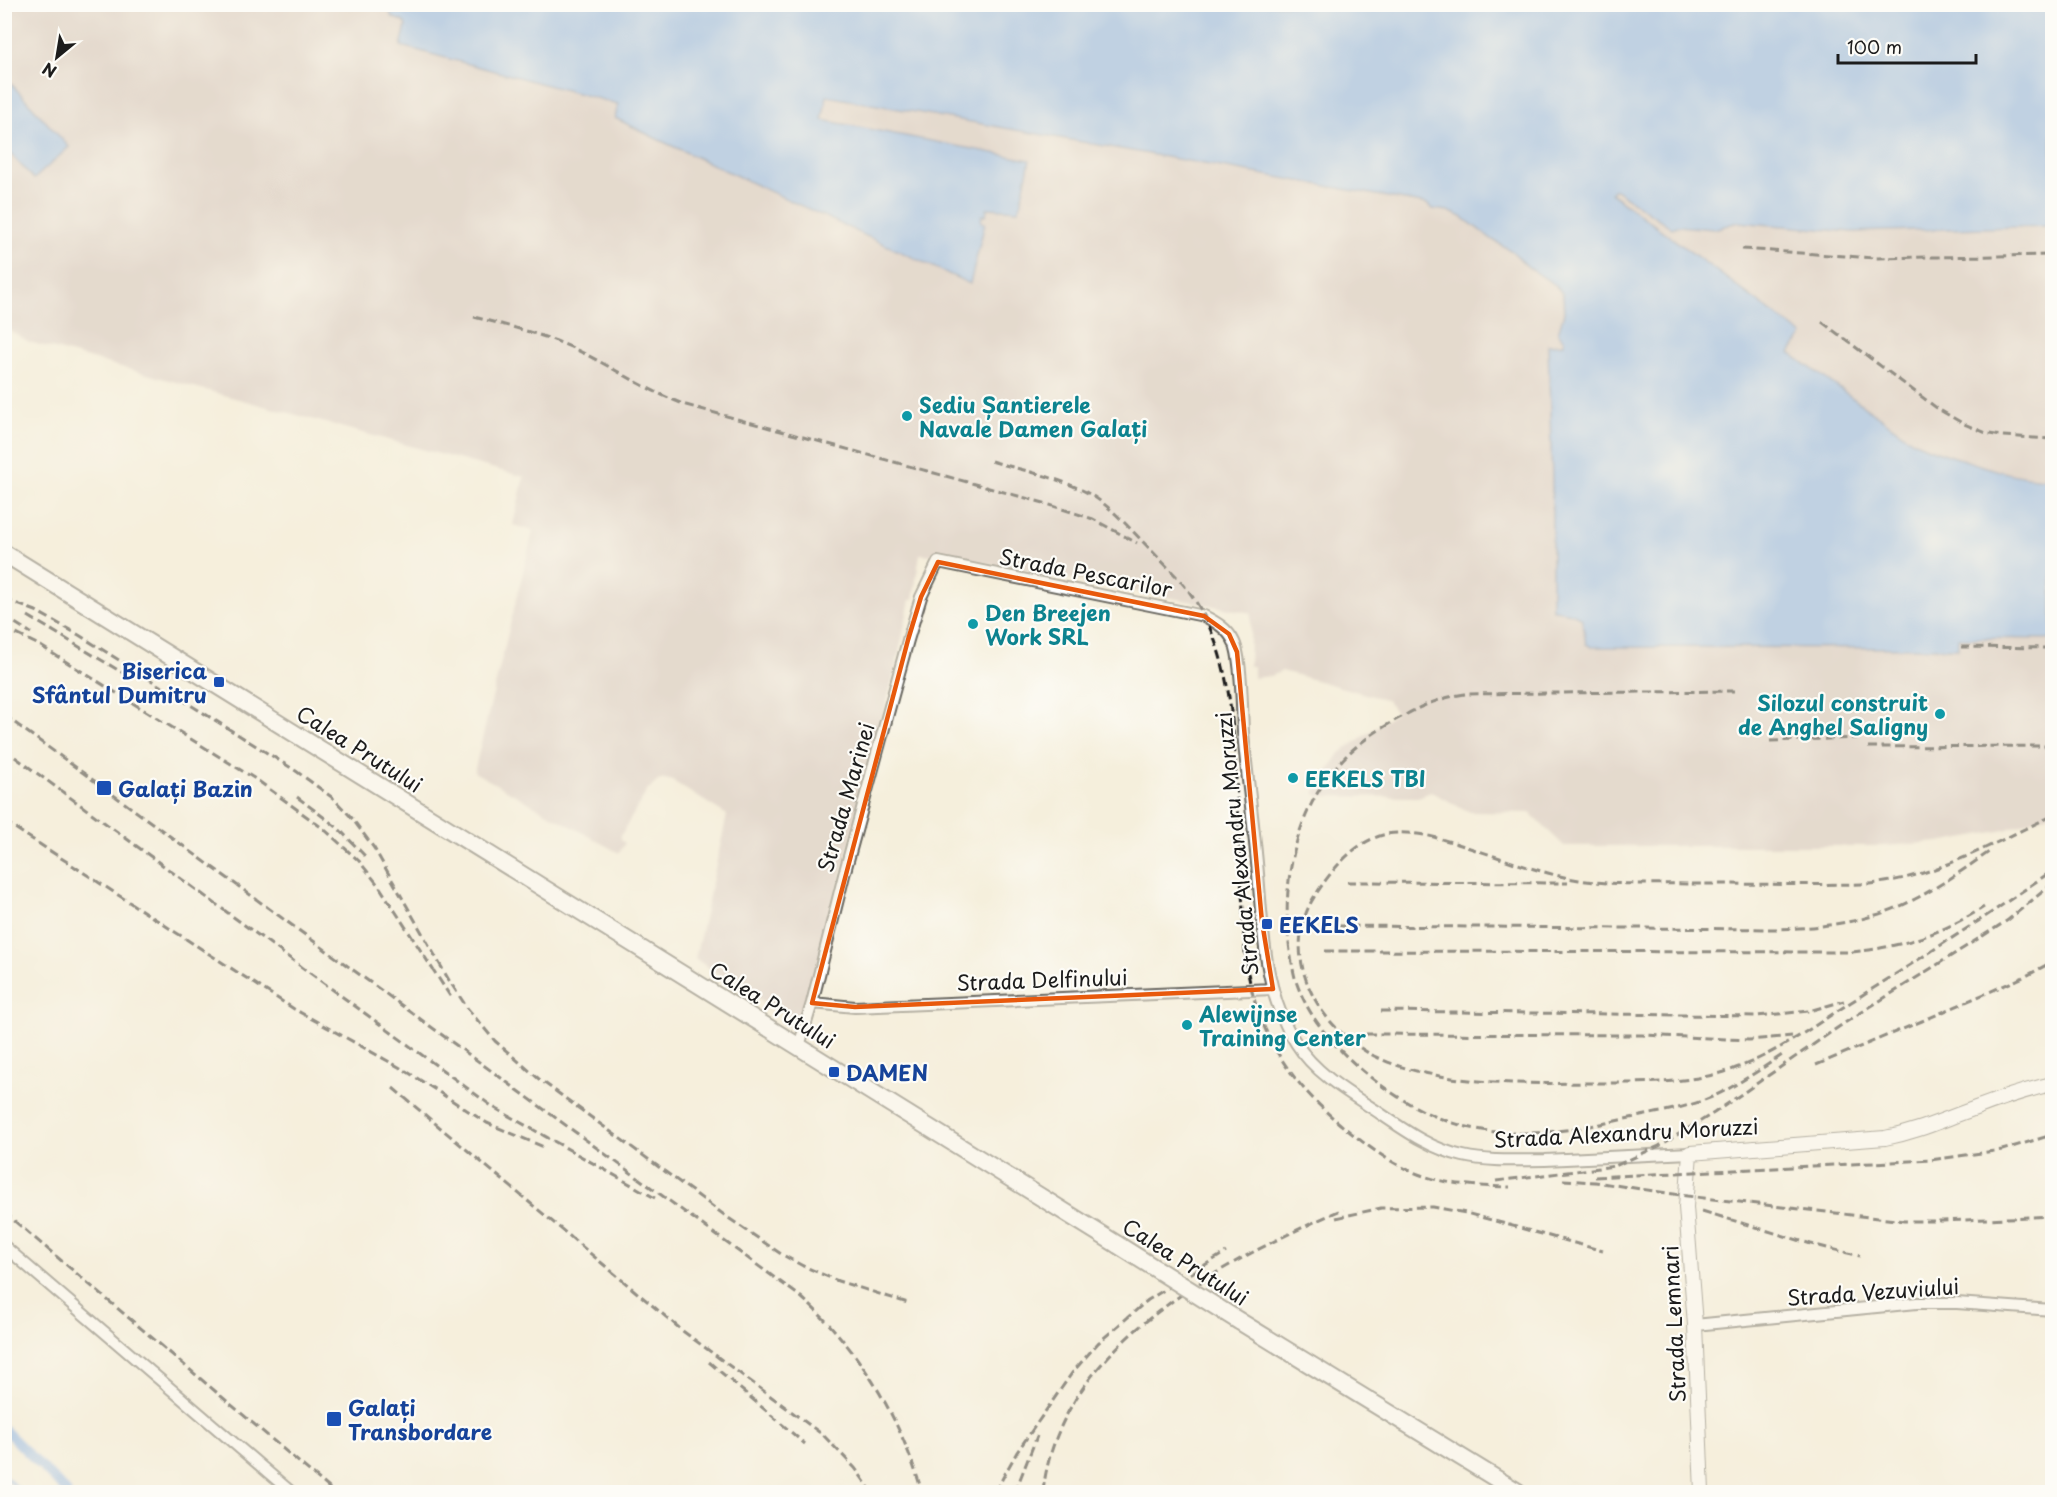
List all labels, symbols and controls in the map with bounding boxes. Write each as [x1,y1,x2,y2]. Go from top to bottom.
north arrow [27,27,87,87]
scale bar [1838,27,1976,65]
text: 100 m [1847,33,1902,60]
text: N [38,57,60,84]
place label: Sediu Șantierele Navale Damen Galați [919,388,1147,444]
marker: Sediu Șantierele Navale Damen Galați [900,409,914,423]
street label: Strada Pescarilor [997,540,1175,605]
place label: Den Breejen Work SRL [985,596,1111,652]
marker: Den Breejen Work SRL [966,617,980,631]
place label: Biserica Sfântul Dumitru [32,654,207,710]
marker: Biserica Sfântul Dumitru [212,675,226,689]
place label: Silozul construit de Anghel Saligny [1738,686,1928,742]
street label: Calea Prutului [291,696,429,800]
marker: Silozul construit de Anghel Saligny [1933,707,1947,721]
street label: Strada Alexandru Moruzzi [1206,710,1266,978]
street label: Strada Marinei [808,718,882,876]
place label: EEKELS TBI [1305,762,1426,794]
marker: EEKELS TBI [1286,771,1300,785]
place label: Galați Bazin [118,772,253,804]
marker: Galați Bazin [95,779,113,797]
place label: EEKELS [1279,908,1359,940]
marker: EEKELS [1260,917,1274,931]
street label: Calea Prutului [704,952,842,1056]
street label: Strada Delfinului [956,960,1128,998]
place label: Alewijnse Training Center [1198,997,1366,1053]
marker: Alewijnse Training Center [1180,1018,1194,1032]
place label: DAMEN [846,1056,928,1088]
marker: DAMEN [827,1065,841,1079]
street label: Strada Alexandru Moruzzi [1493,1109,1759,1155]
street label: Calea Prutului [1117,1209,1255,1313]
street label: Strada Lemnari [1653,1245,1693,1403]
street label: Strada Vezuviului [1786,1269,1960,1313]
place label: Galați Transbordare [348,1391,492,1447]
marker: Galați Transbordare [325,1410,343,1428]

